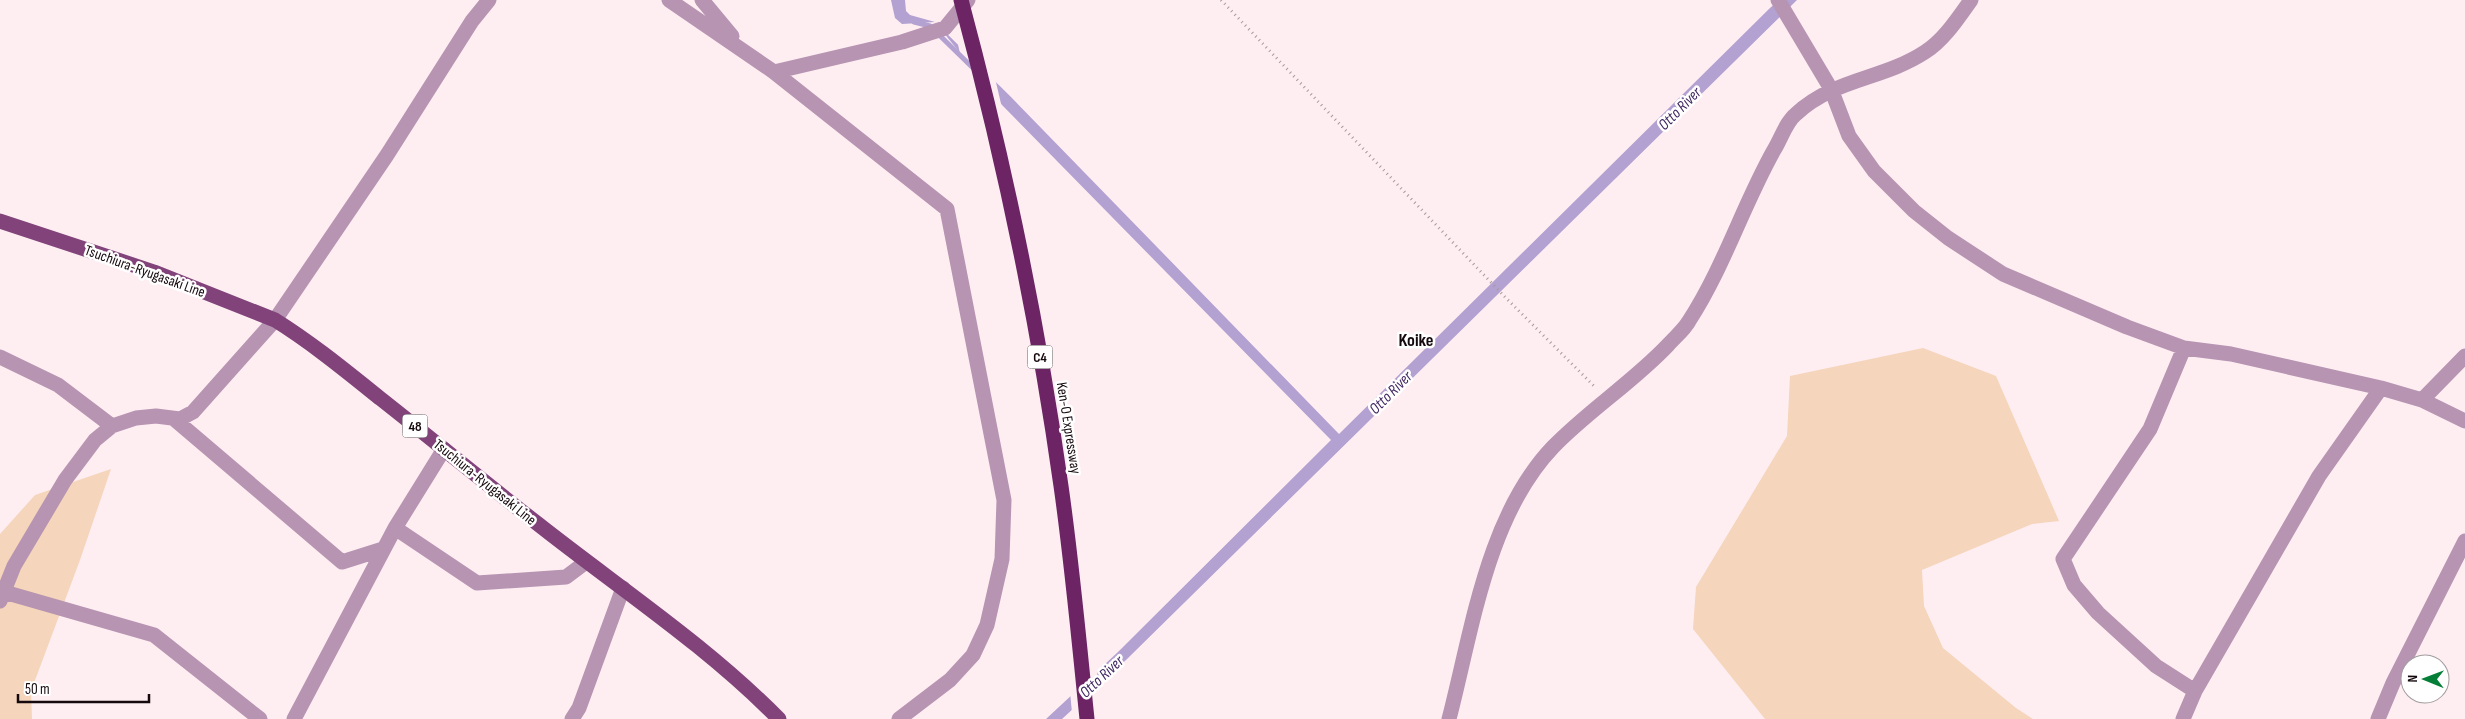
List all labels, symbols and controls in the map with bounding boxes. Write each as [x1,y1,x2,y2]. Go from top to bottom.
water label: Otto River [1655,83,1706,135]
street label: Tsuchiura-Ryugasaki Line [82,241,208,302]
district label: Koike [1399,330,1433,351]
road number: C4 [1028,346,1052,368]
water label: Otto River [1366,367,1417,419]
street label: Ken-O Expressway [1052,381,1085,476]
road number: 48 [402,414,428,438]
street label: Tsuchiura-Ryugasaki Line [429,435,540,530]
water label: Otto River [1076,652,1128,702]
north arrow [2400,654,2450,704]
scale bar [18,672,149,704]
text: N [2404,675,2421,683]
text: 50 m [25,680,50,699]

